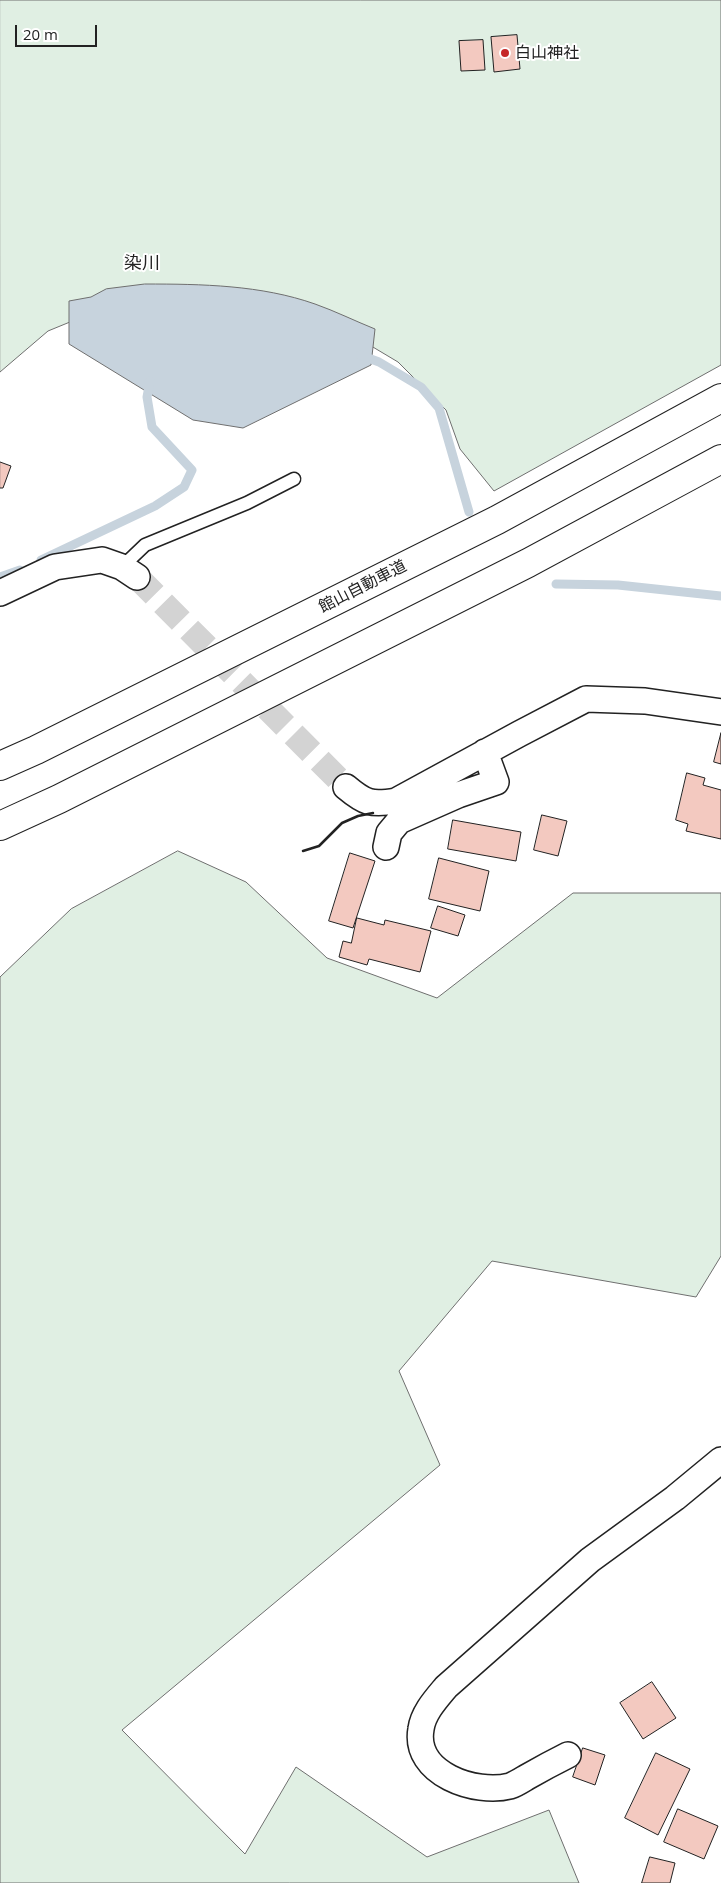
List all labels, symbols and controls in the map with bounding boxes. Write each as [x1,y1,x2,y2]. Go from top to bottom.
scale bar [18,15,100,47]
text: 20 m [23,24,58,44]
place label: 白山神社 [515,43,579,63]
marker: 白山神社 [499,47,511,59]
district label: 染川 [124,253,160,275]
street label: 館山自動車道 [316,557,410,617]

